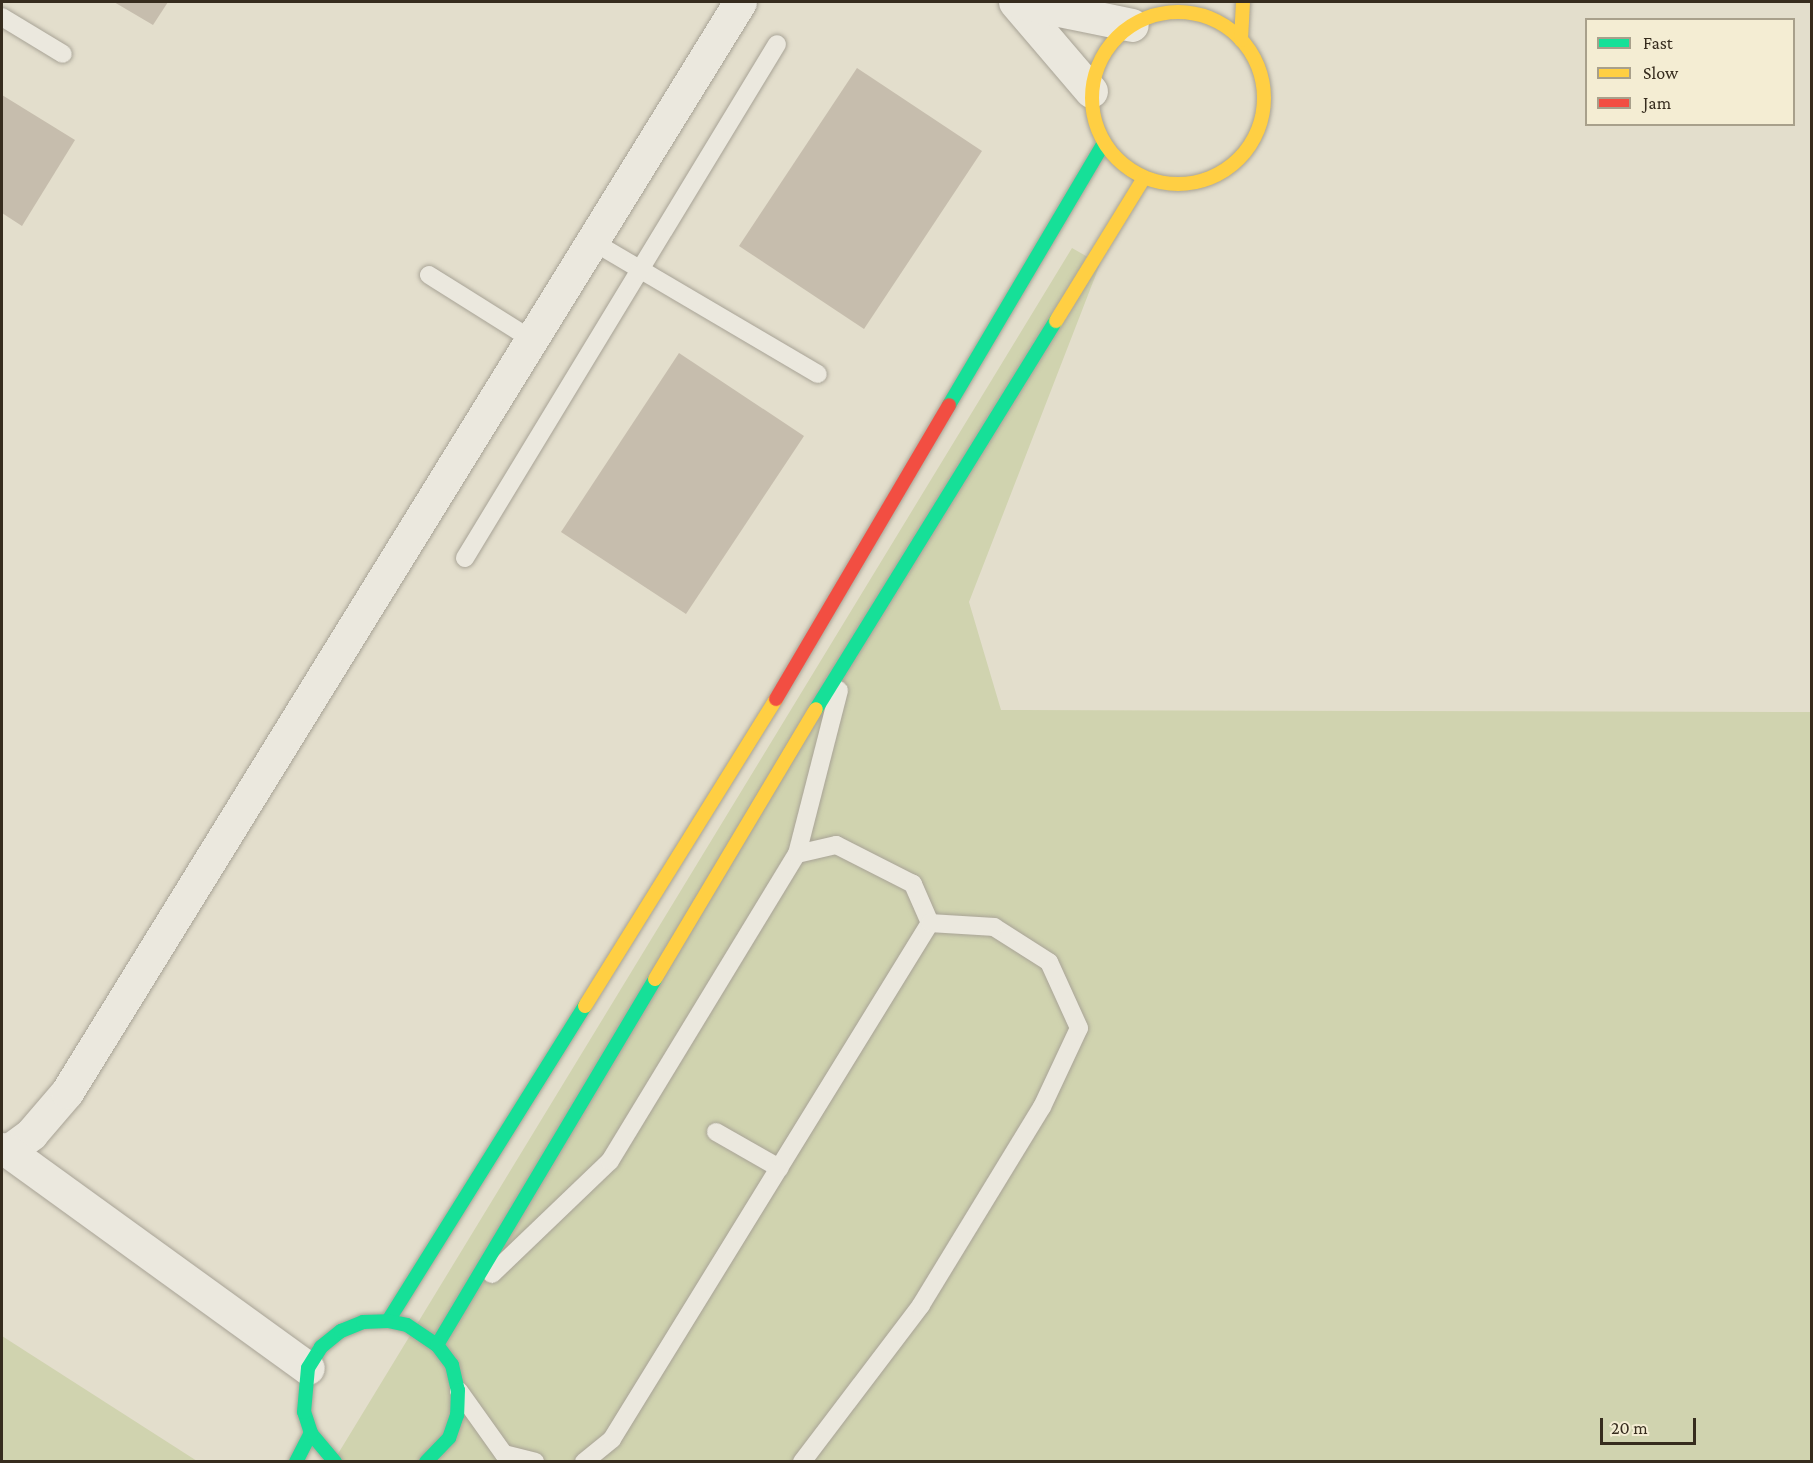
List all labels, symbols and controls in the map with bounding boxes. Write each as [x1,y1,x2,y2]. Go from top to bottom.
legend [1585,18,1795,126]
text: Fast [1643,33,1673,53]
text: Slow [1643,63,1678,83]
text: Jam [1643,93,1671,113]
scale bar [1603,1406,1699,1444]
text: 20 m [1611,1418,1648,1438]

